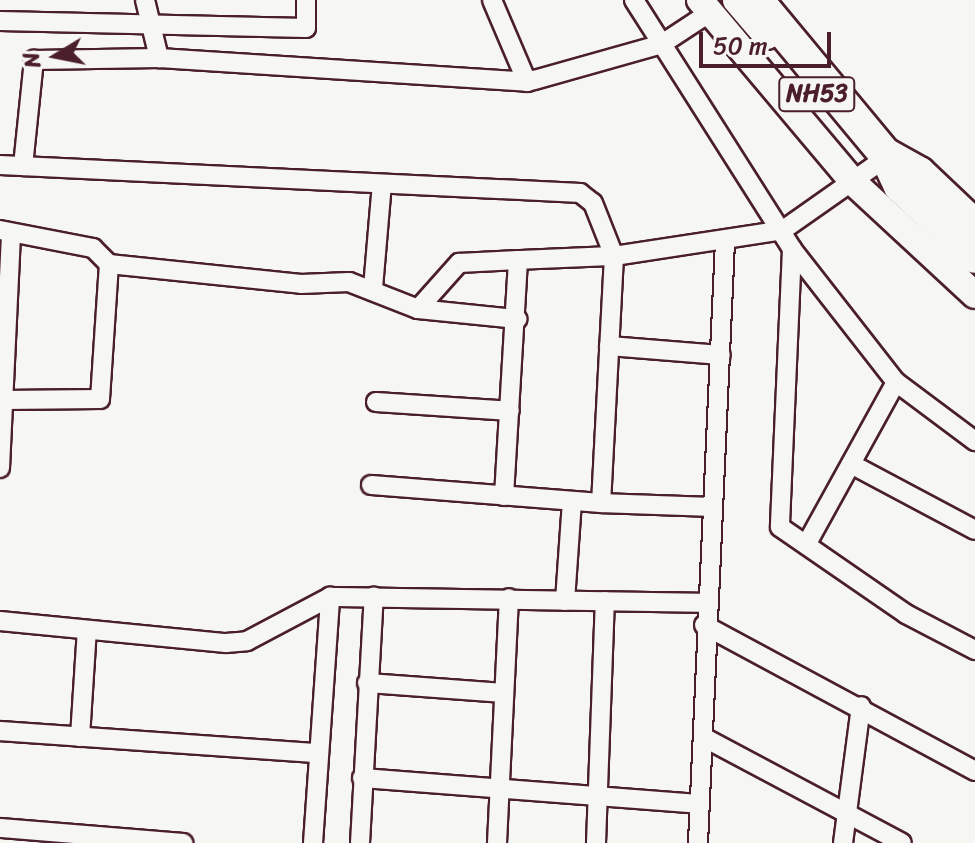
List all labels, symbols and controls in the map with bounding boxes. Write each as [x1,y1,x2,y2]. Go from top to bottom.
north arrow [16,16,96,96]
scale bar [703,16,835,66]
text: 50 m [713,25,768,67]
text: N [11,49,52,71]
road number: NH53 [777,74,857,114]

